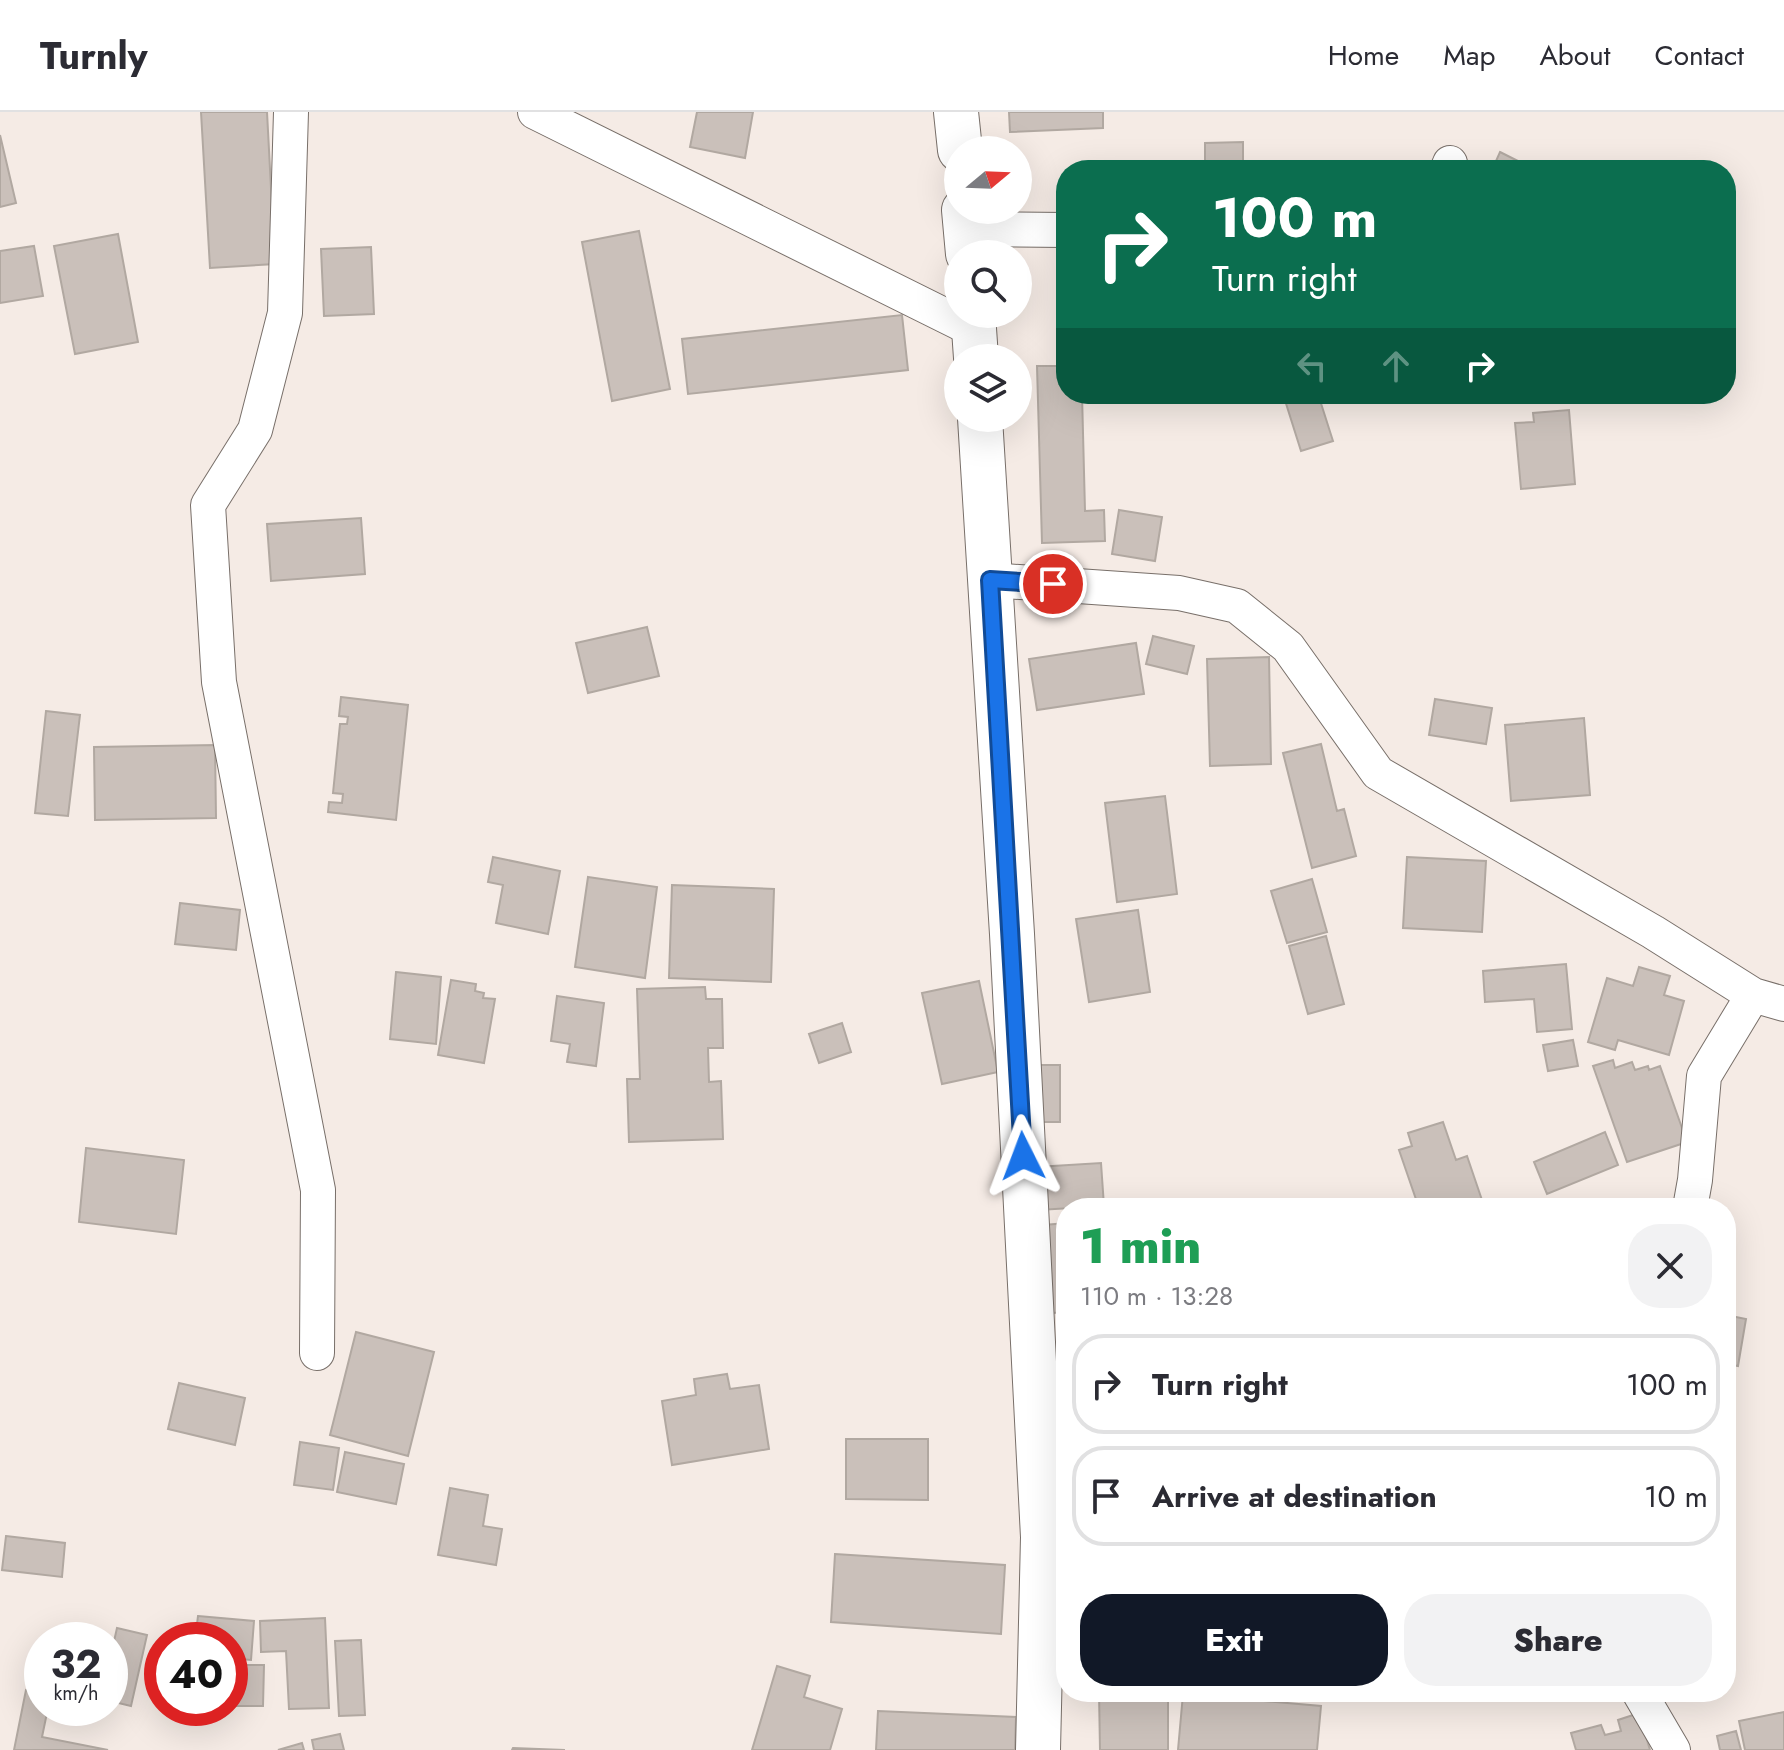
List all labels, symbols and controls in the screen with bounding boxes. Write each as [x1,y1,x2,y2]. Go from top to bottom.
text: Turnly [40,28,148,83]
text: Home [1328,35,1399,76]
text: Map [1443,35,1495,76]
text: About [1539,35,1611,76]
text: Contact [1655,35,1744,76]
north arrow [944,136,1032,224]
map controls [944,136,1032,432]
text: 100 m [1212,177,1377,258]
icon: right [1080,192,1184,296]
button: search [944,240,1032,328]
text: Turn right [1212,252,1357,304]
button: layers [944,344,1032,432]
icon: left [1290,344,1334,388]
icon: ahead [1374,344,1418,388]
icon: right [1458,344,1502,388]
pin [1019,550,1087,618]
icon: arrive [1031,562,1075,606]
position arrow [981,1114,1065,1198]
text: 1 min [1080,1212,1201,1281]
button: close [1628,1224,1712,1308]
text: 110 m · 13:28 [1080,1277,1233,1315]
icon: right [1084,1362,1128,1406]
text: Turn right [1152,1363,1288,1406]
text: 100 m [1626,1363,1708,1406]
icon: arrive [1084,1474,1128,1518]
text: Arrive at destination [1152,1475,1437,1518]
text: 10 m [1644,1475,1708,1518]
button: Exit [1080,1594,1388,1686]
button: Share [1404,1594,1712,1686]
speed limit sign: 40 [144,1622,248,1726]
text: 32 [50,1635,102,1693]
text: km/h [53,1679,99,1708]

